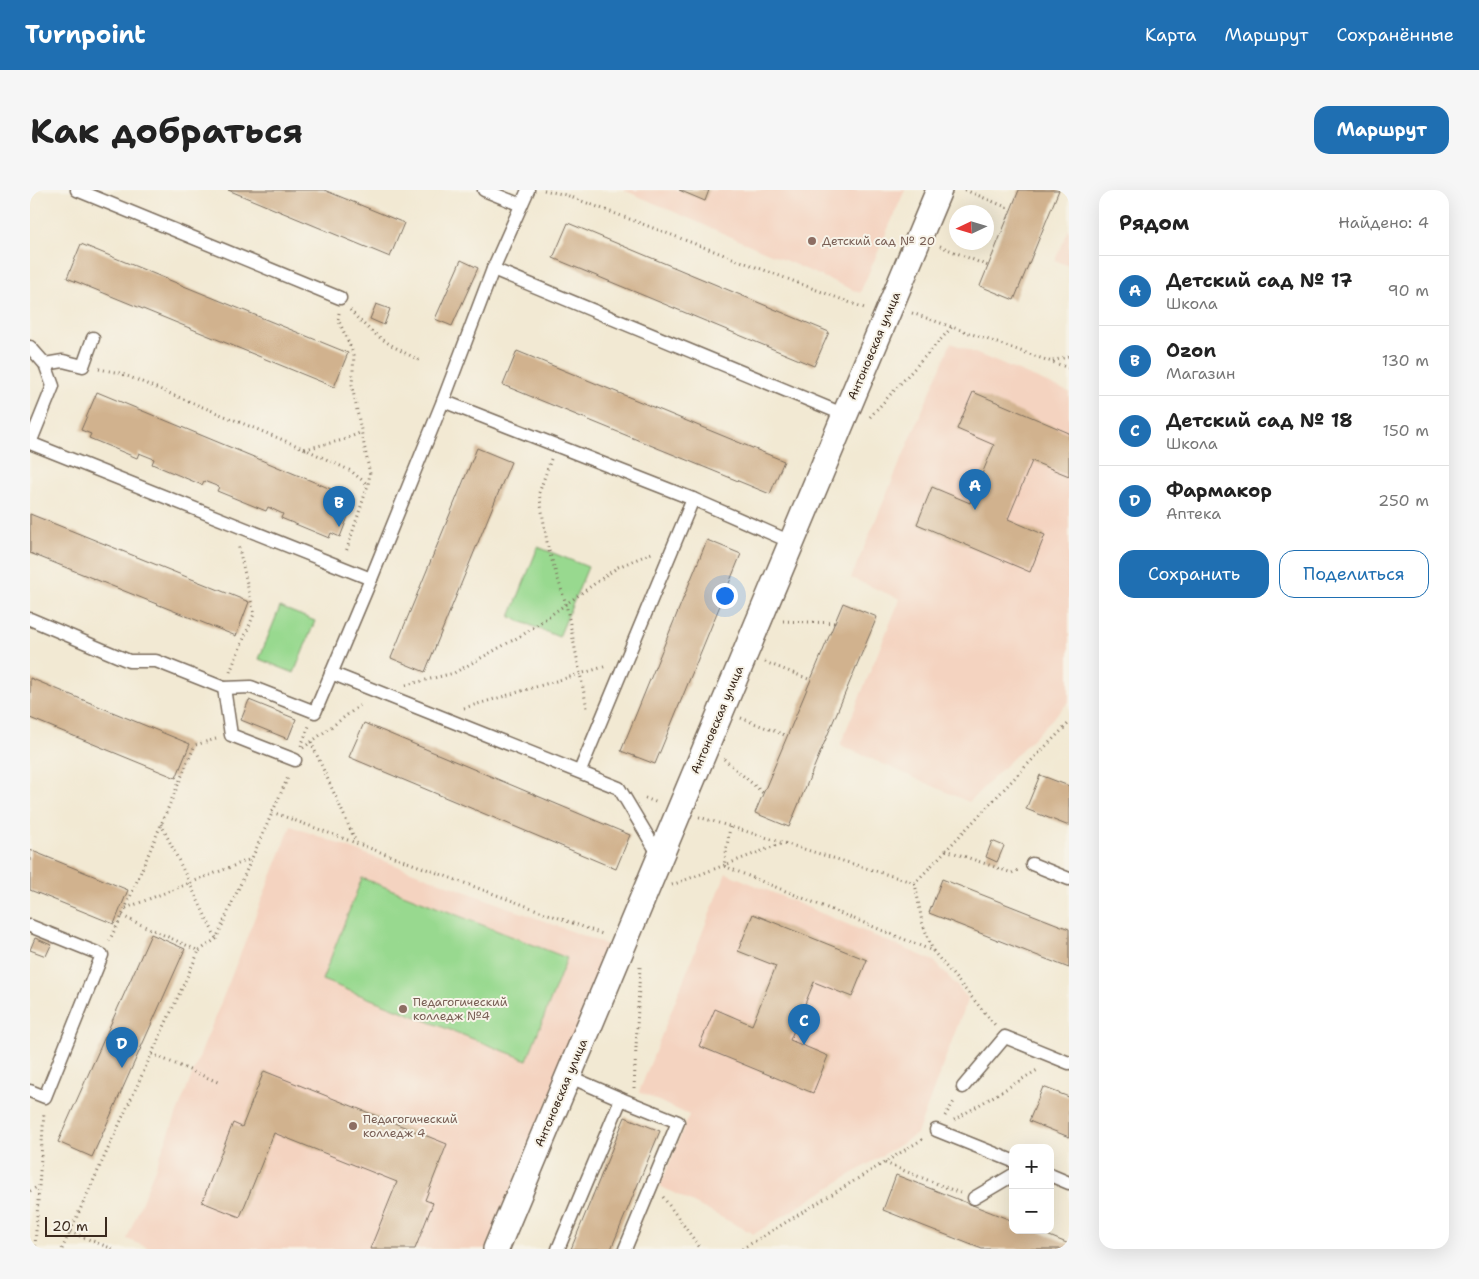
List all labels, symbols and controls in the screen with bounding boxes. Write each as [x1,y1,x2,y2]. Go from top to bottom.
text: Turnpoint [25,19,146,51]
text: Карта [1145,23,1196,47]
text: Маршрут [1224,23,1308,47]
text: Сохранённые [1336,23,1454,47]
button: Маршрут [1314,106,1449,154]
text: Как добраться [30,107,303,154]
north arrow [949,205,994,250]
text: Рядом [1119,209,1189,237]
text: Найдено: 4 [1338,212,1429,233]
place label: Детский сад № 20 [822,233,935,249]
marker: Детский сад № 20 [806,235,818,247]
text: Детский сад № 17 [1166,268,1352,293]
text: A [1129,280,1141,301]
text: 90 m [1388,280,1429,301]
street label: Антоновская улица [844,289,904,402]
text: Школа [1166,293,1218,314]
text: Ozon [1166,338,1216,363]
text: B [1130,350,1140,371]
text: 130 m [1382,350,1429,371]
text: Магазин [1166,363,1235,384]
text: Детский сад № 18 [1166,408,1353,433]
text: C [1130,420,1140,441]
text: 150 m [1382,420,1429,441]
text: Школа [1166,433,1218,454]
pin: A [959,469,991,510]
text: Фармакор [1166,478,1272,503]
pin: B [323,486,355,527]
text: D [1129,490,1141,511]
text: 250 m [1378,490,1429,511]
text: Аптека [1166,503,1221,524]
button: Сохранить [1119,550,1269,598]
button: Поделиться [1279,550,1429,598]
your location [712,583,738,609]
street label: Антоновская улица [687,663,747,776]
place label: Педагогический колледж №4 [413,994,508,1024]
marker: Педагогический колледж №4 [397,1003,409,1015]
pin: C [788,1004,820,1045]
pin: D [106,1027,138,1068]
street label: Антоновская улица [531,1036,591,1149]
place label: Педагогический колледж 4 [363,1111,458,1141]
marker: Педагогический колледж 4 [347,1120,359,1132]
map controls [1009,1144,1054,1234]
button: + [1009,1144,1054,1189]
button: − [1009,1189,1054,1234]
scale bar [45,1214,108,1237]
text: 20 m [52,1217,88,1235]

